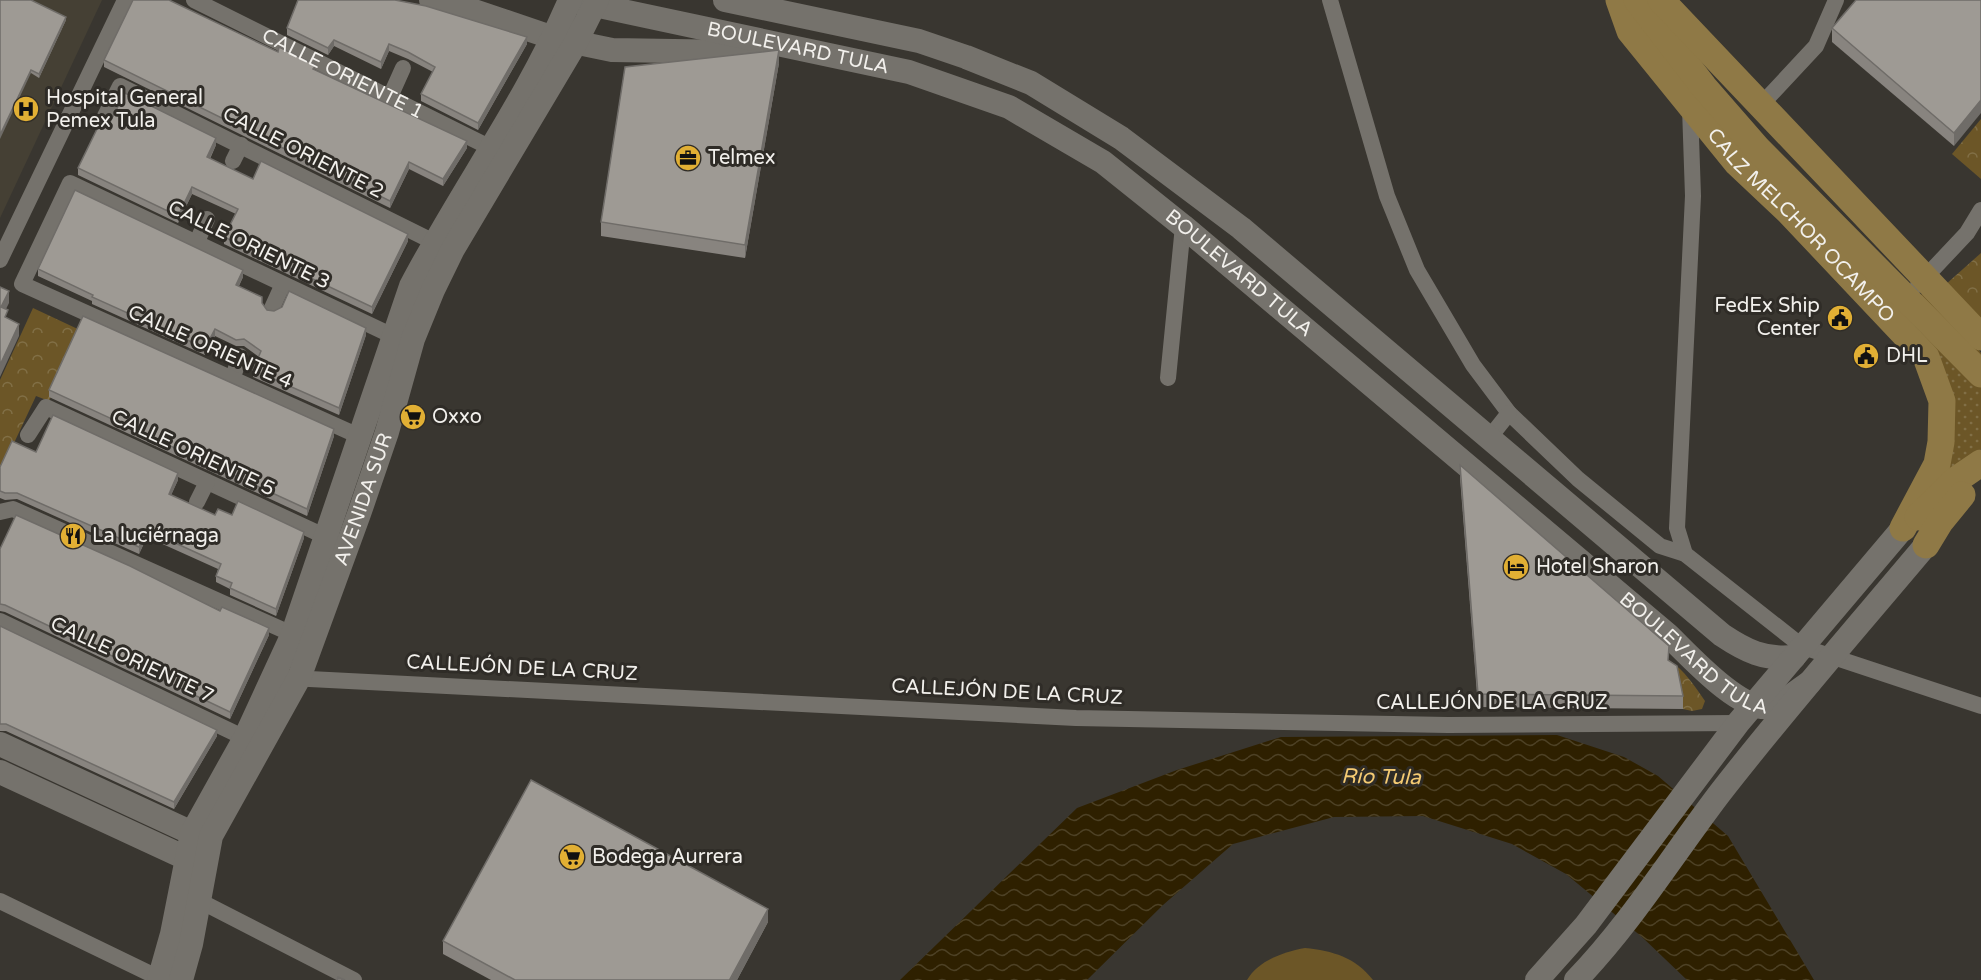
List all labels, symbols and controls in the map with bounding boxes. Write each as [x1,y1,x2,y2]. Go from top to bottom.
street label: BOULEVARD TULA [705,17,891,79]
street label: CALLE ORIENTE 1 [258,24,427,124]
place label: Hospital General Pemex Tula [46,86,203,133]
hospital icon: Hospital General Pemex Tula [11,94,41,124]
street label: CALLE ORIENTE 2 [218,102,388,204]
street label: CALZ MELCHOR OCAMPO [1702,123,1899,328]
office icon: Telmex [673,143,703,173]
place label: Telmex [708,146,776,170]
street label: CALLE ORIENTE 3 [164,195,334,295]
street label: BOULEVARD TULA [1160,204,1317,342]
place label: FedEx Ship Center [1714,294,1820,341]
street label: CALLE ORIENTE 4 [124,300,296,394]
public building icon: FedEx Ship Center [1825,303,1855,333]
public building icon: DHL [1851,341,1881,371]
place label: DHL [1886,344,1928,368]
supermarket icon: Oxxo [398,402,428,432]
street label: CALLE ORIENTE 5 [107,405,279,501]
place label: Oxxo [432,405,482,429]
street label: AVENIDA SUR [329,430,398,569]
restaurant icon: La luciérnaga [58,521,88,551]
place label: La luciérnaga [92,524,219,548]
hotel icon: Hotel Sharon [1501,552,1531,582]
place label: Hotel Sharon [1536,555,1659,579]
street label: BOULEVARD TULA [1614,587,1770,720]
street label: CALLE ORIENTE 7 [46,612,218,708]
street label: CALLEJÓN DE LA CRUZ [406,649,638,686]
street label: CALLEJÓN DE LA CRUZ [891,673,1123,710]
street label: CALLEJÓN DE LA CRUZ [1376,690,1608,715]
water label: Río Tula [1341,764,1422,790]
supermarket icon: Bodega Aurrera [557,842,587,872]
place label: Bodega Aurrera [592,845,743,869]

